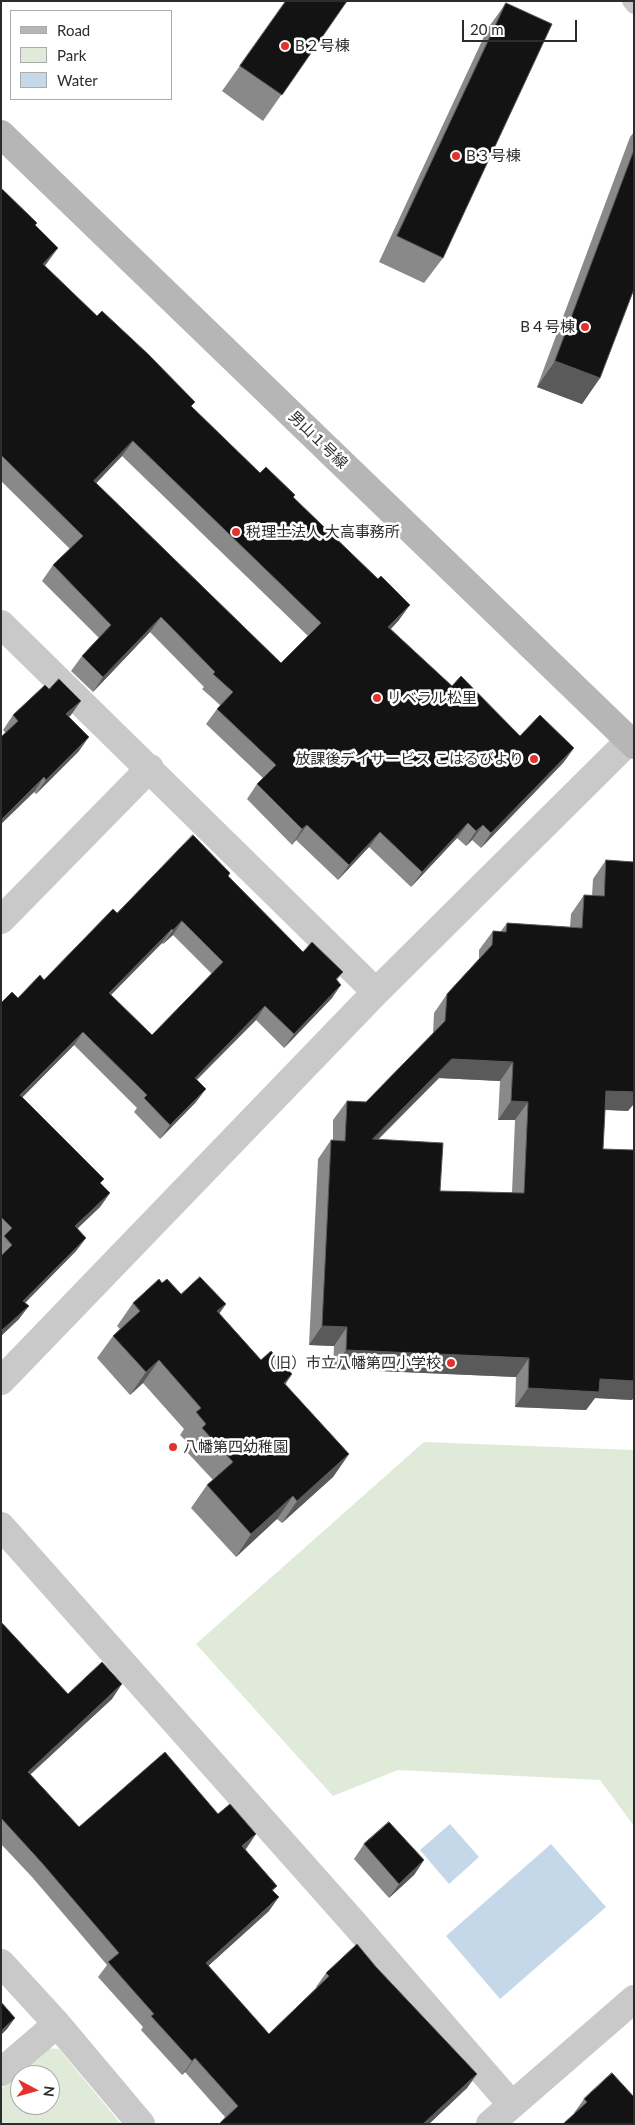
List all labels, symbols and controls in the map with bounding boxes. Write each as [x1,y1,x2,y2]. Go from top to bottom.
legend [10,10,172,100]
scale bar [465,10,580,42]
text: 20 m [470,20,504,38]
text: Road [57,21,90,39]
place label: B２号棟 [295,37,350,55]
marker: B２号棟 [279,40,291,52]
text: Park [57,46,86,64]
text: Water [57,71,98,89]
place label: B３号棟 [466,147,521,165]
marker: B３号棟 [450,150,462,162]
place label: B４号棟 [520,318,575,336]
marker: B４号棟 [579,321,591,333]
street label: 男山１号線 [285,407,351,473]
place label: 税理士法人 大高事務所 [246,523,400,541]
marker: 税理士法人 大高事務所 [230,526,242,538]
place label: リベラル松里 [387,689,477,707]
marker: リベラル松里 [371,692,383,704]
place label: 放課後デイサービス こはるびより [295,750,524,768]
marker: 放課後デイサービス こはるびより [528,753,540,765]
place label: （旧）市立八幡第四小学校 [261,1354,441,1372]
marker: （旧）市立八幡第四小学校 [445,1357,457,1369]
place label: 八幡第四幼稚園 [183,1438,288,1456]
marker: 八幡第四幼稚園 [167,1441,179,1453]
north arrow [10,2065,60,2115]
text: N [40,2085,58,2098]

